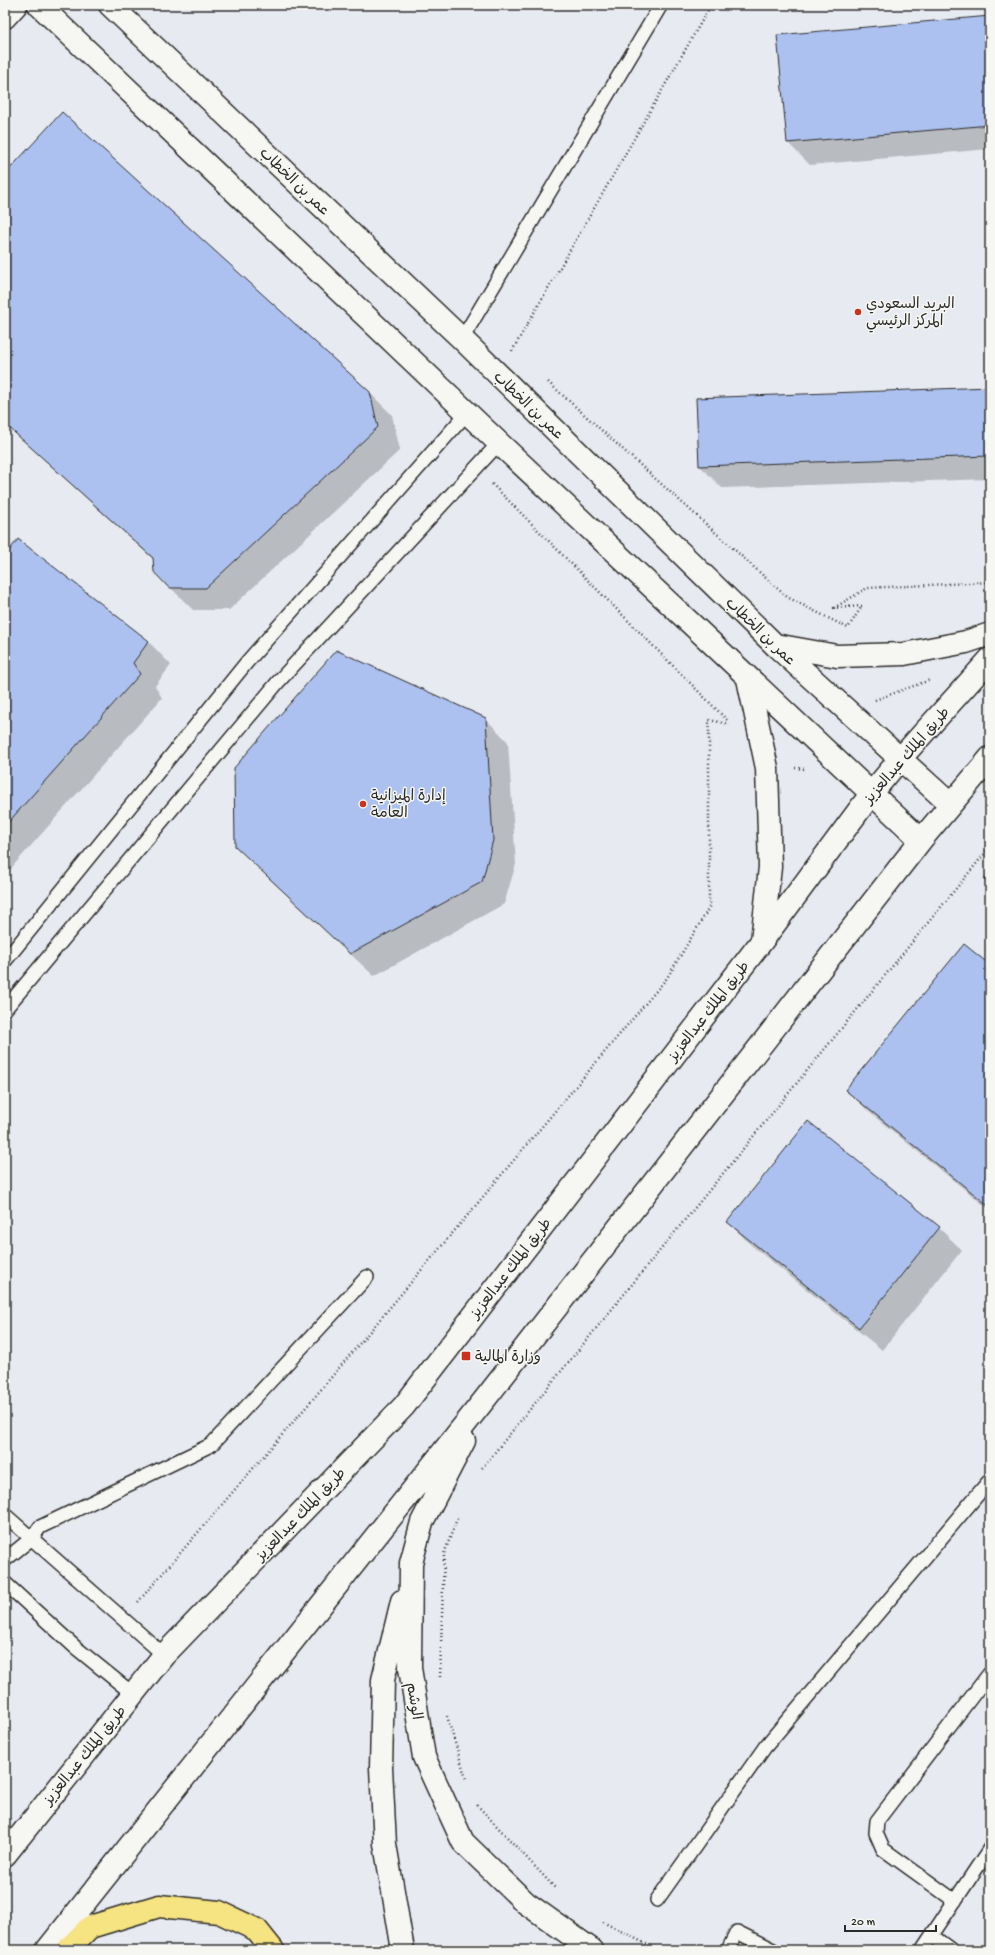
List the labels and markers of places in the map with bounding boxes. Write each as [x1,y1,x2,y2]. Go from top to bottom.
place label: البريد السعودي المركز الرئيسي [866,296,955,333]
marker: البريد السعودي المركز الرئيسي [853,307,863,317]
place label: إدارة الميزانية العامة [371,788,446,823]
marker: إدارة الميزانية العامة [358,799,368,809]
place label: وزارة المالية [475,1349,541,1367]
marker: وزارة المالية [460,1350,472,1362]

